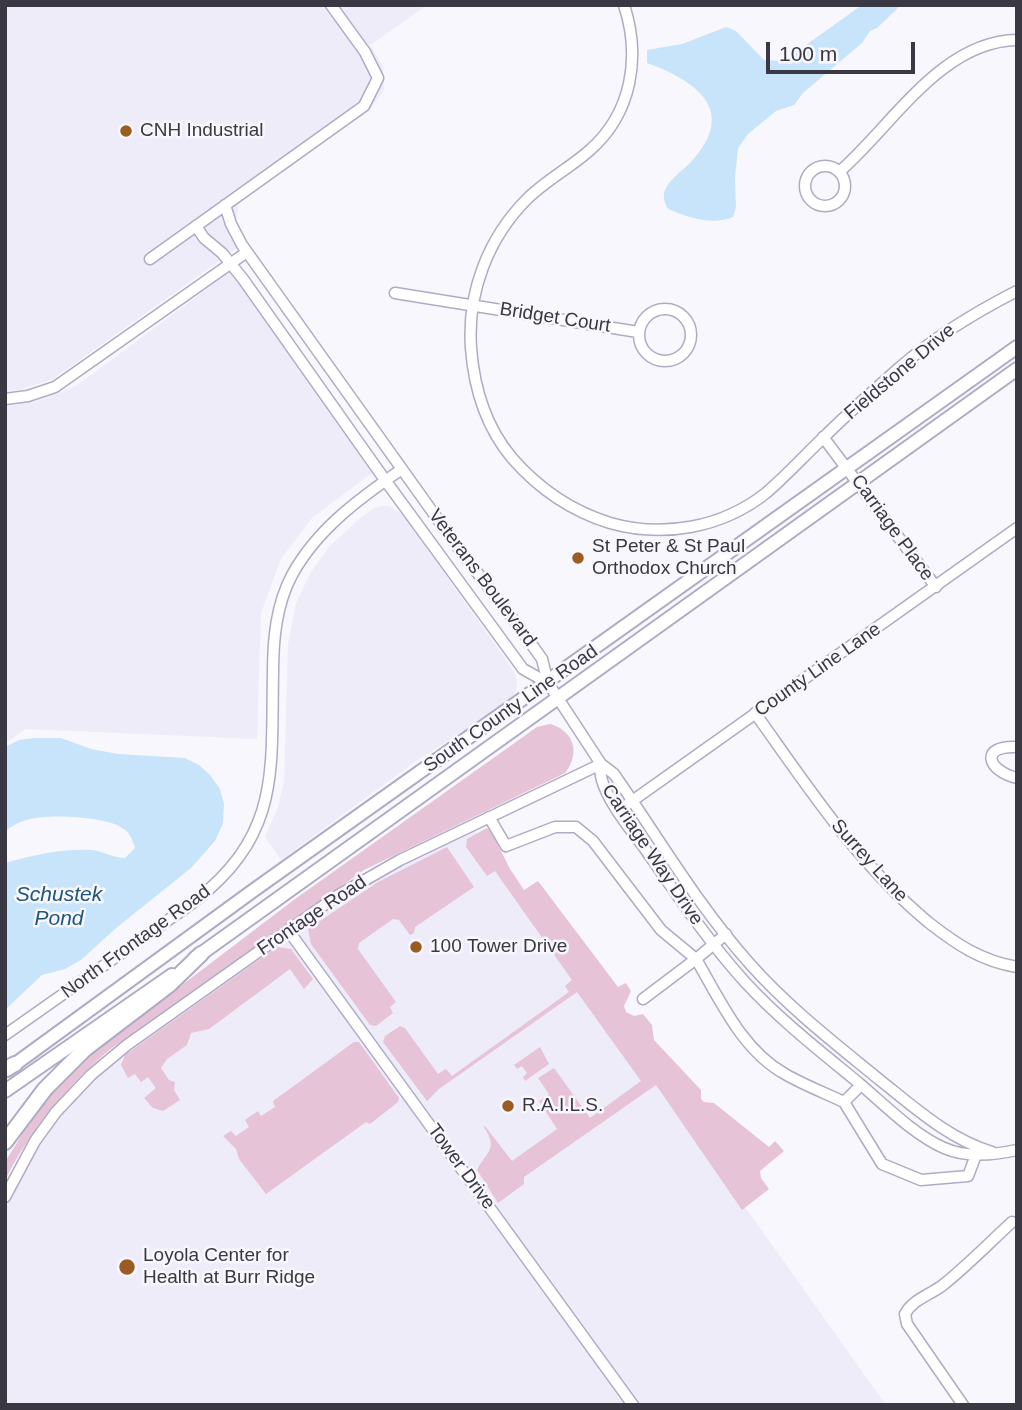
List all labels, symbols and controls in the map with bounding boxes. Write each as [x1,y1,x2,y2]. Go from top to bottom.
scale bar [770,28,919,72]
text: 100 m [779,42,837,65]
place label: CNH Industrial [140,120,264,142]
marker: CNH Industrial [118,123,134,139]
street label: Bridget Court [498,298,612,338]
street label: Fieldstone Drive [840,319,960,425]
street label: Carriage Place [846,470,938,586]
street label: Veterans Boulevard [423,505,541,651]
place label: St Peter & St Paul Orthodox Church [592,536,745,580]
marker: St Peter & St Paul Orthodox Church [570,550,586,566]
street label: County Line Lane [750,618,886,722]
street label: South County Line Road [420,640,602,778]
street label: Carriage Way Drive [596,780,708,930]
street label: Surrey Lane [826,815,912,907]
street label: Frontage Road [253,871,371,961]
street label: North Frontage Road [57,880,215,1004]
water label: Schustek Pond [16,882,102,932]
place label: 100 Tower Drive [430,936,567,958]
marker: 100 Tower Drive [408,939,424,955]
place label: R.A.I.L.S. [522,1095,603,1117]
marker: R.A.I.L.S. [500,1098,516,1114]
street label: Tower Drive [422,1120,500,1214]
place label: Loyola Center for Health at Burr Ridge [143,1245,315,1289]
marker: Loyola Center for Health at Burr Ridge [117,1257,137,1277]

